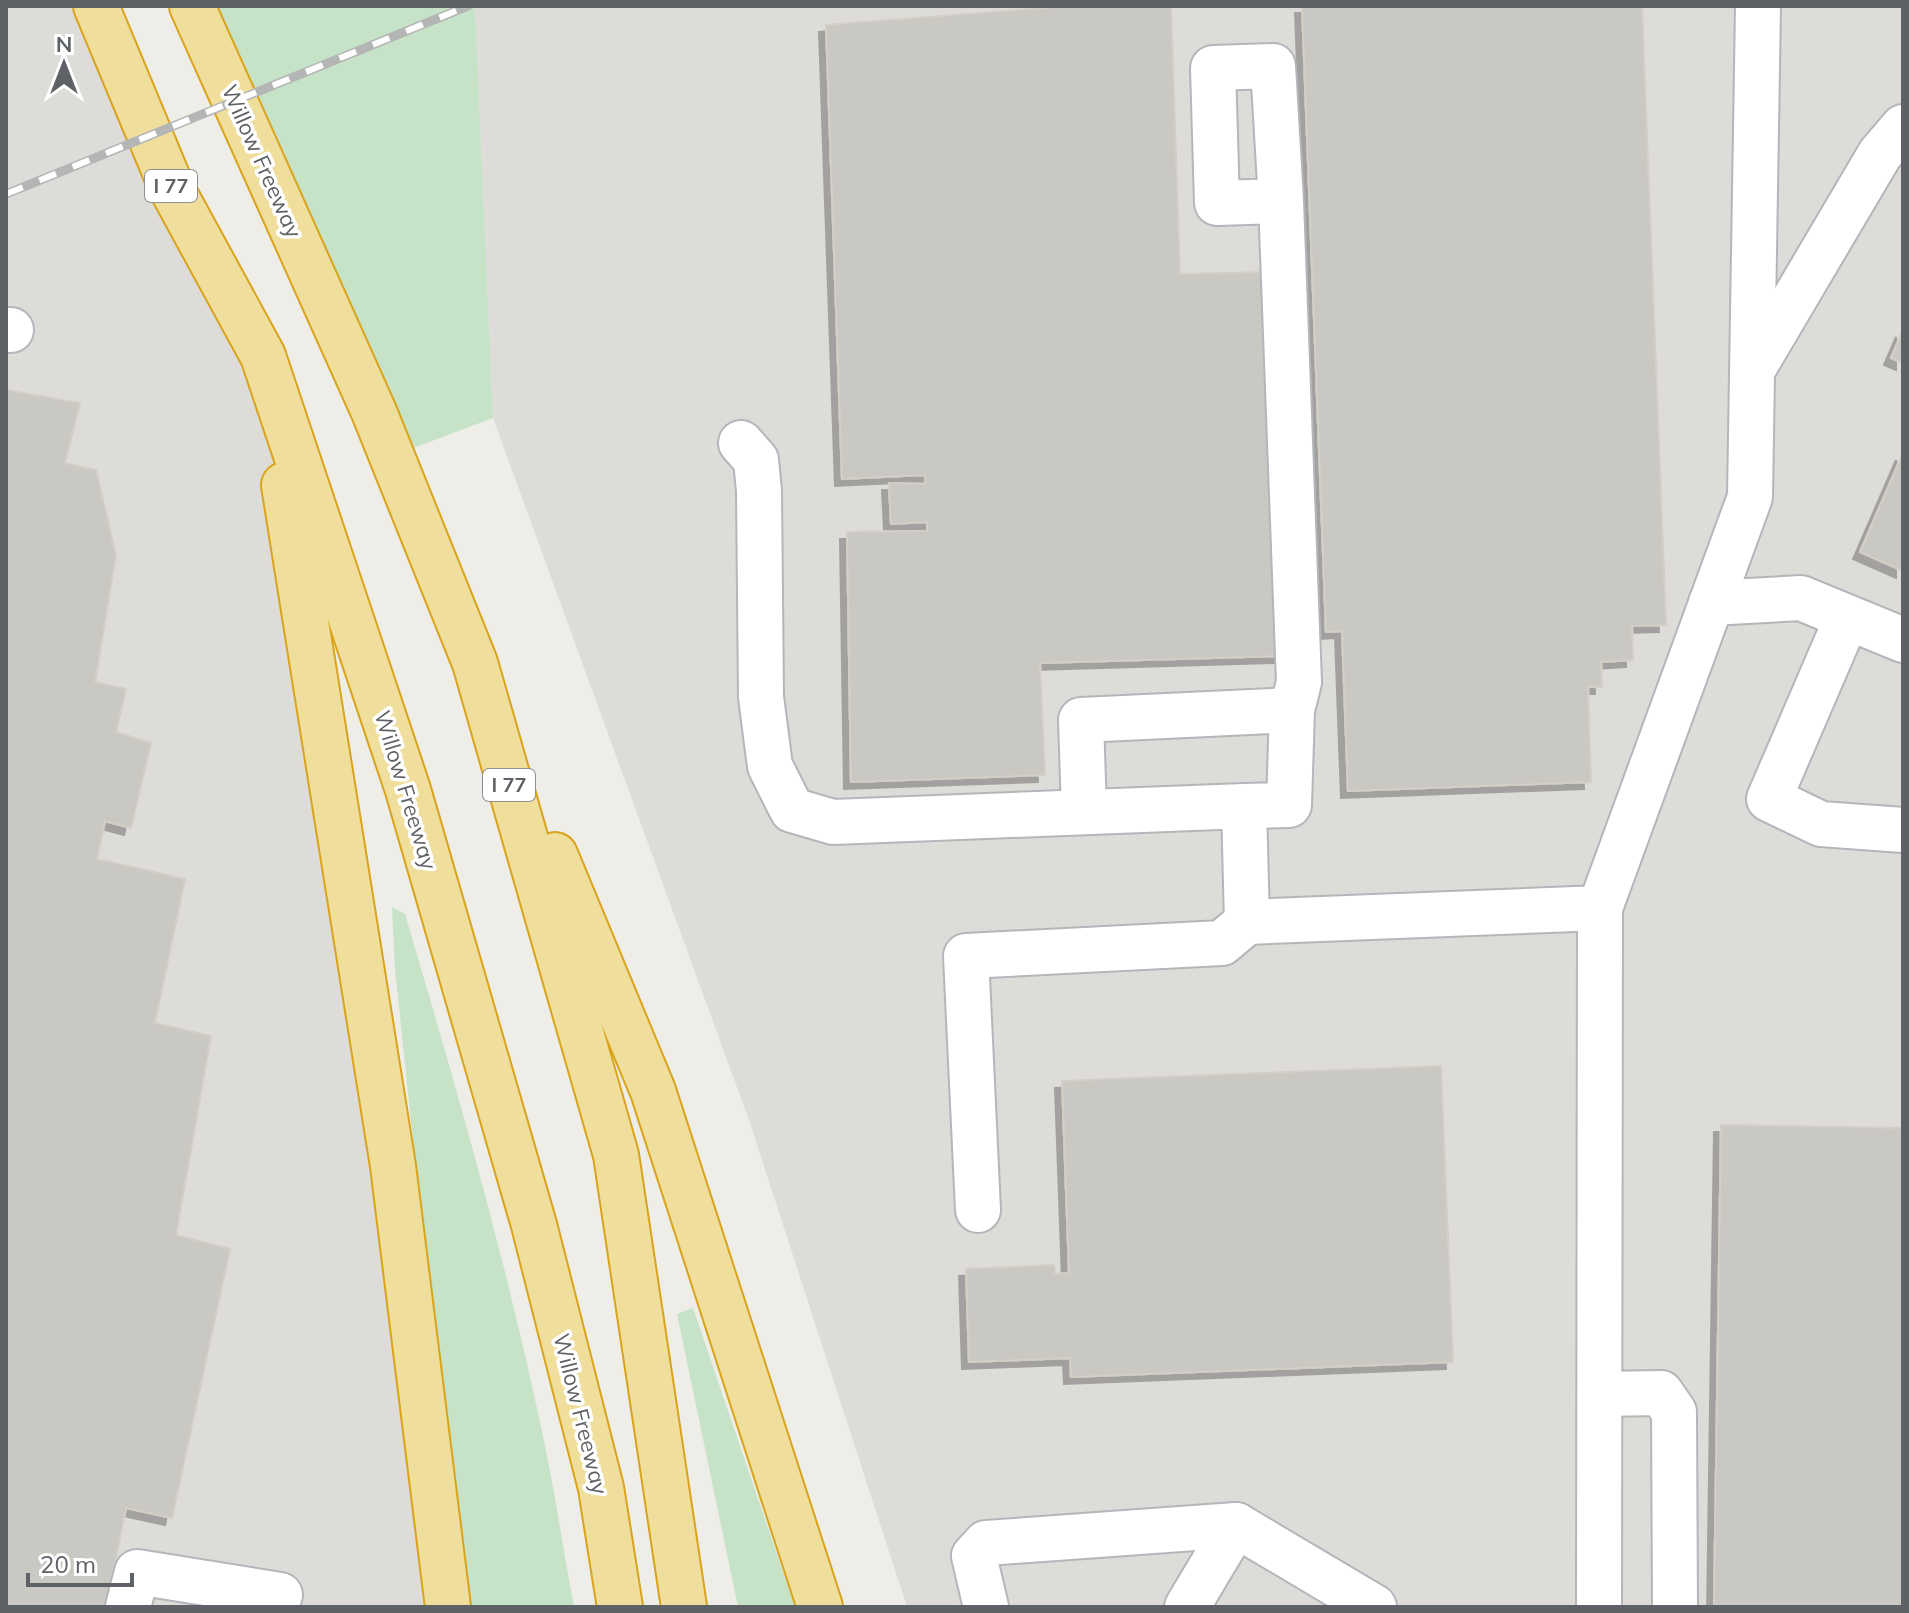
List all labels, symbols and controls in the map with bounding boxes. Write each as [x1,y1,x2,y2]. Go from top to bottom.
north arrow [24,24,104,104]
text: N [56,30,72,58]
street label: Willow Freeway [216,80,308,242]
road number: I 77 [145,170,197,202]
street label: Willow Freeway [369,707,444,873]
road number: I 77 [483,769,535,801]
street label: Willow Freeway [547,1331,615,1498]
scale bar [28,1537,132,1587]
text: 20 m [40,1549,96,1579]

